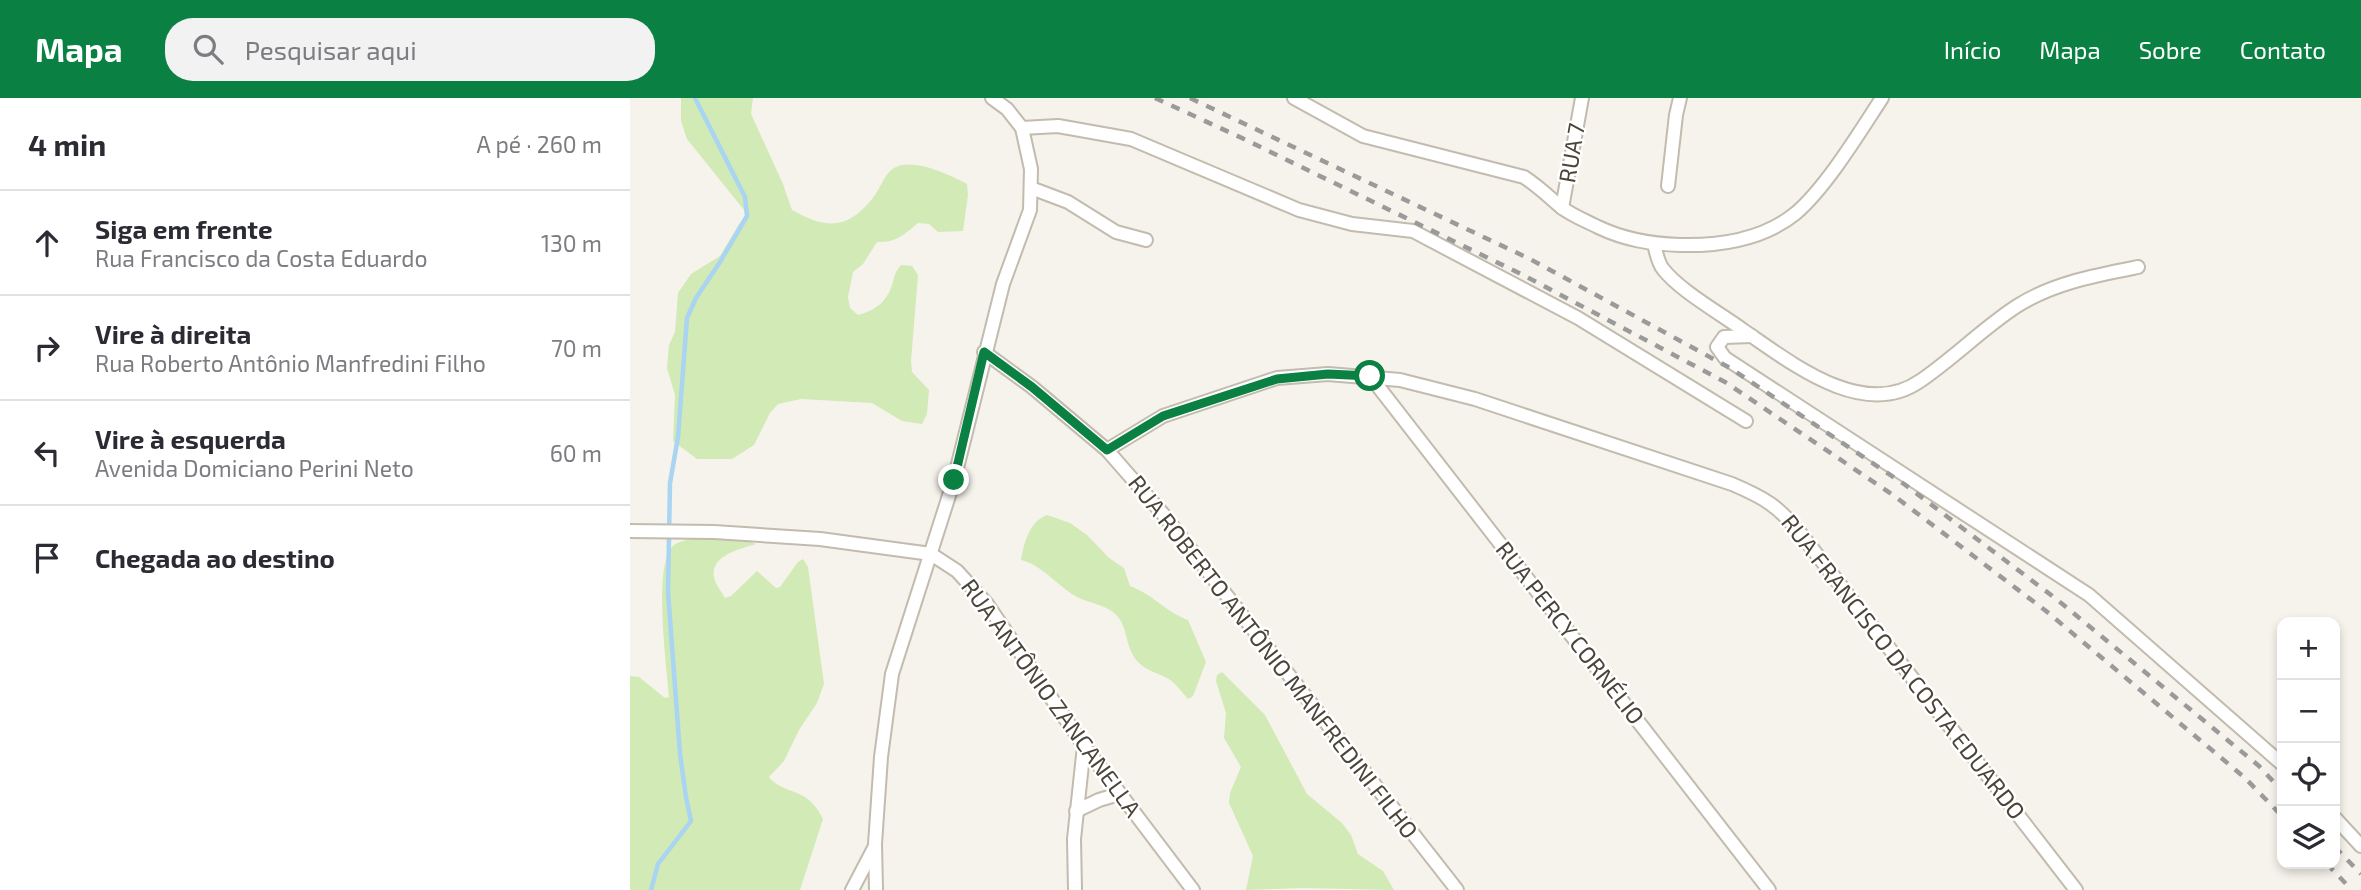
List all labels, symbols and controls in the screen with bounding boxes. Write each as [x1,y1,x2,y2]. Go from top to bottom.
search box [165,18,655,81]
text: Mapa [35,29,123,69]
icon: search [189,30,227,68]
text: Pesquisar aqui [245,34,417,65]
text: Início [1944,35,2001,64]
text: Mapa [2039,35,2101,64]
text: Sobre [2139,35,2202,64]
text: Contato [2240,35,2326,64]
street label: RUA 7 [1552,121,1590,185]
text: 4 min [28,126,106,162]
text: A pé · 260 m [477,130,602,158]
text: Siga em frente [95,213,273,244]
icon: ahead [28,224,66,262]
text: 130 m [541,229,602,257]
text: Rua Francisco da Costa Eduardo [95,244,428,272]
text: Vire à direita [95,318,251,349]
icon: right [28,329,66,367]
text: 70 m [551,334,602,362]
text: Rua Roberto Antônio Manfredini Filho [95,349,486,377]
route start [1354,360,1385,391]
text: Vire à esquerda [95,423,286,454]
icon: left [28,434,66,472]
text: 60 m [550,439,602,467]
text: Avenida Domiciano Perini Neto [95,454,414,482]
route end [938,464,969,495]
street label: RUA ROBERTO ANTÔNIO MANFREDINI FILHO [1123,469,1424,844]
street label: RUA FRANCISCO DA COSTA EDUARDO [1776,508,2032,825]
street label: RUA PERCY CORNÉLIO [1491,535,1651,729]
icon: arrive [28,539,66,577]
text: Chegada ao destino [95,542,335,573]
street label: RUA ANTÔNIO ZANCANELLA [956,573,1148,822]
map controls [2277,617,2340,869]
button: + [2277,617,2340,680]
button: − [2277,680,2340,743]
button: locate [2277,743,2340,806]
button: layers [2277,806,2340,869]

